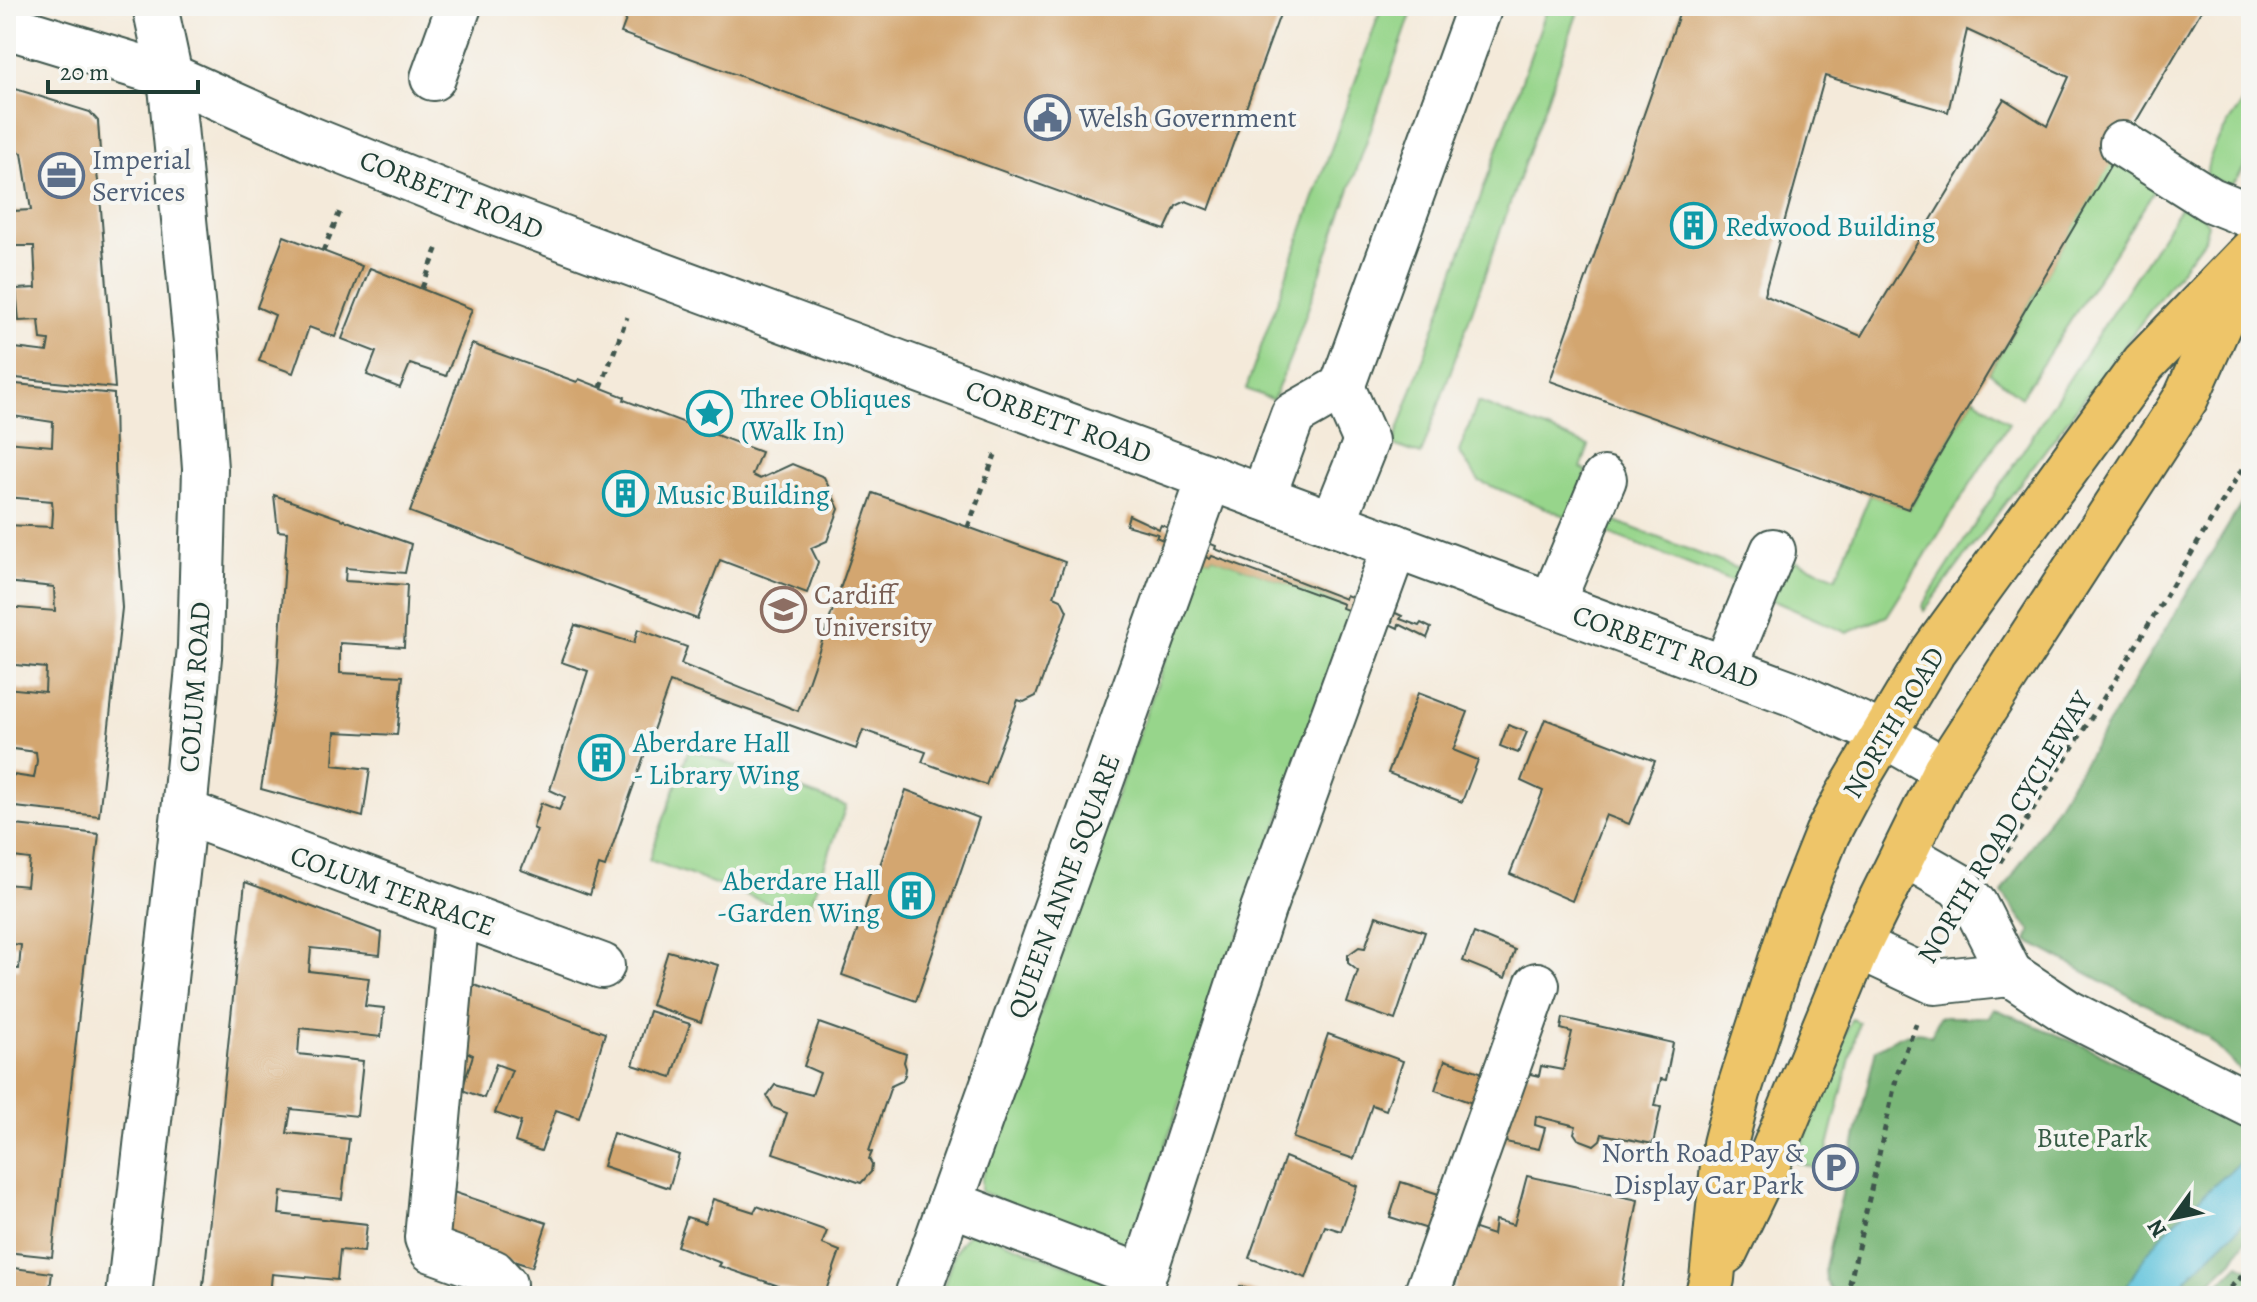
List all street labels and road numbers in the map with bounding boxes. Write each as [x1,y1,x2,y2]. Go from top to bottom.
street label: CORBETT ROAD [354,141,549,249]
street label: CORBETT ROAD [960,371,1157,473]
street label: CORBETT ROAD [1567,596,1764,698]
street label: COLUM ROAD [170,600,220,774]
street label: NORTH ROAD [1834,640,1954,805]
street label: NORTH ROAD CYCLEWAY [1908,684,2102,971]
street label: QUEEN ANNE SQUARE [998,749,1130,1024]
street label: COLUM TERRACE [285,836,500,946]

